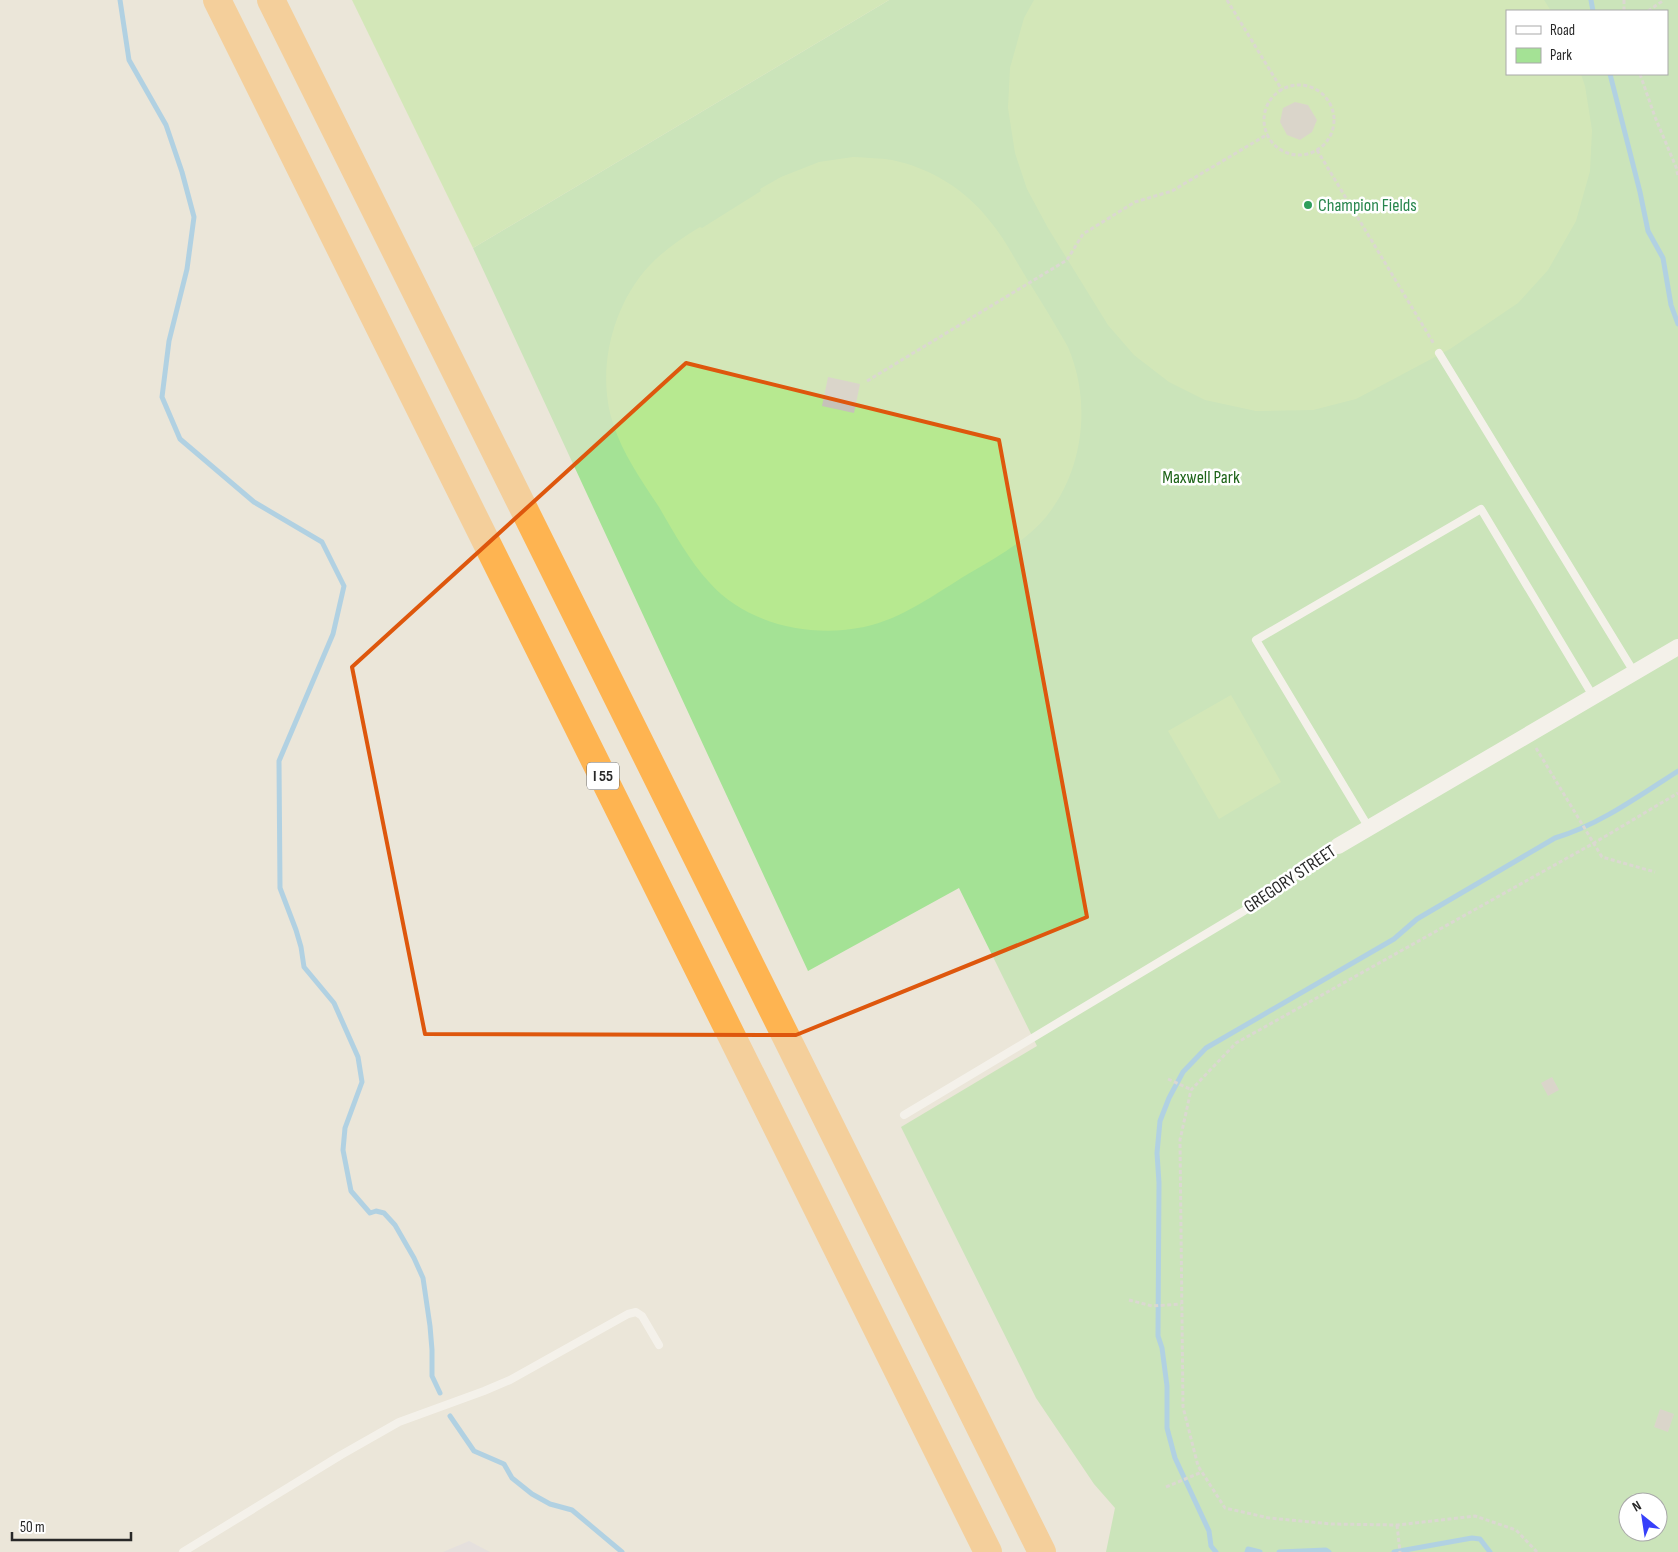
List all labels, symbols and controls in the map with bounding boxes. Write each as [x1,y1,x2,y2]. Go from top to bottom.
legend [1506,10,1668,75]
text: Road [1550,21,1575,40]
text: Park [1550,46,1572,65]
place label: Champion Fields [1318,195,1417,216]
marker: Champion Fields [1302,199,1314,211]
park label: Maxwell Park [1162,467,1240,488]
road number: I 55 [587,762,619,789]
street label: GREGORY STREET [1240,841,1340,917]
north arrow [1618,1492,1668,1542]
text: N [1629,1497,1644,1515]
scale bar [12,1510,131,1542]
text: 50 m [20,1518,45,1537]

